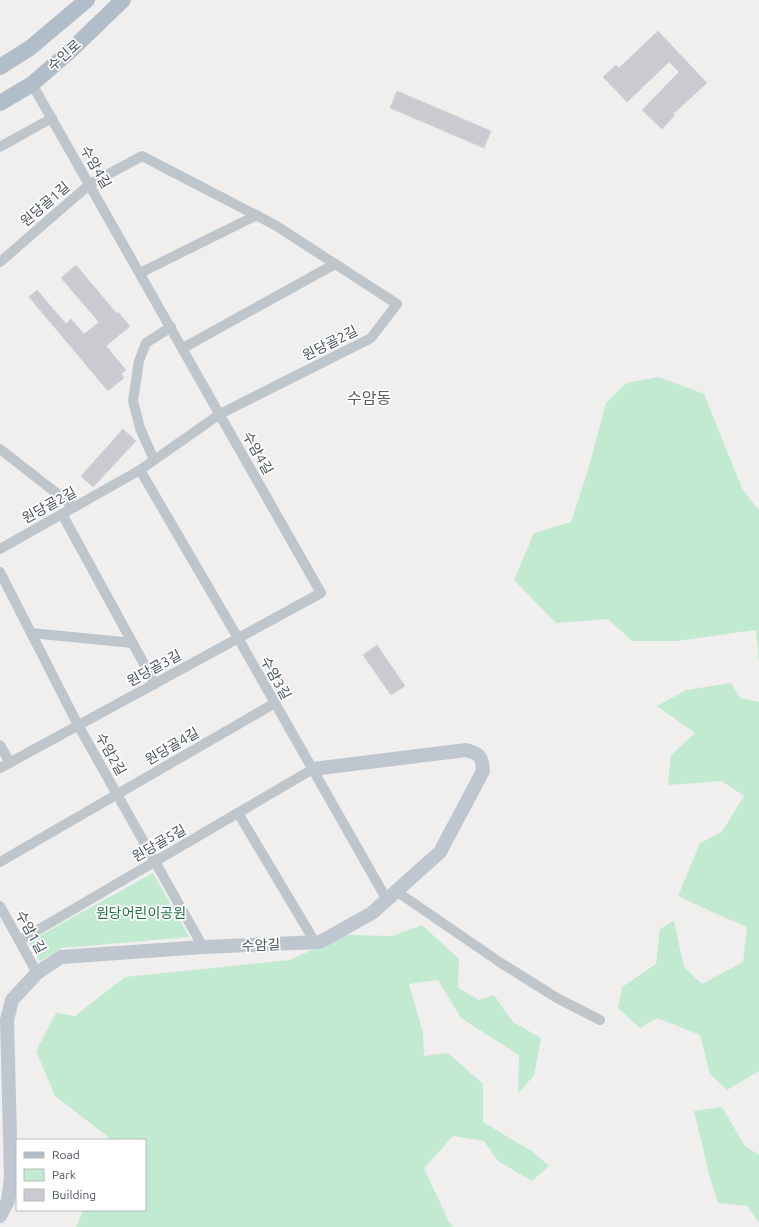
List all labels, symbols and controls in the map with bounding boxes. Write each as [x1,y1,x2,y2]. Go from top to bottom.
street label: 수인로 [44,36,84,74]
street label: 수암4길 [77,143,115,191]
street label: 원당골1길 [17,178,73,230]
street label: 원당골2길 [300,322,360,364]
district label: 수암동 [347,389,391,407]
street label: 수암4길 [240,429,276,477]
street label: 원당골2길 [19,484,79,526]
street label: 원당골3길 [124,647,184,689]
street label: 수암3길 [258,654,294,702]
street label: 원당골4길 [142,724,202,768]
street label: 수암2길 [92,730,130,778]
street label: 원당골5길 [129,821,189,865]
park label: 원당어린이공원 [96,905,186,921]
street label: 수암1길 [13,908,49,956]
street label: 수암길 [241,936,281,954]
legend [16,1139,146,1211]
text: Road [52,1148,80,1161]
text: Park [52,1168,76,1181]
text: Building [52,1188,96,1201]

